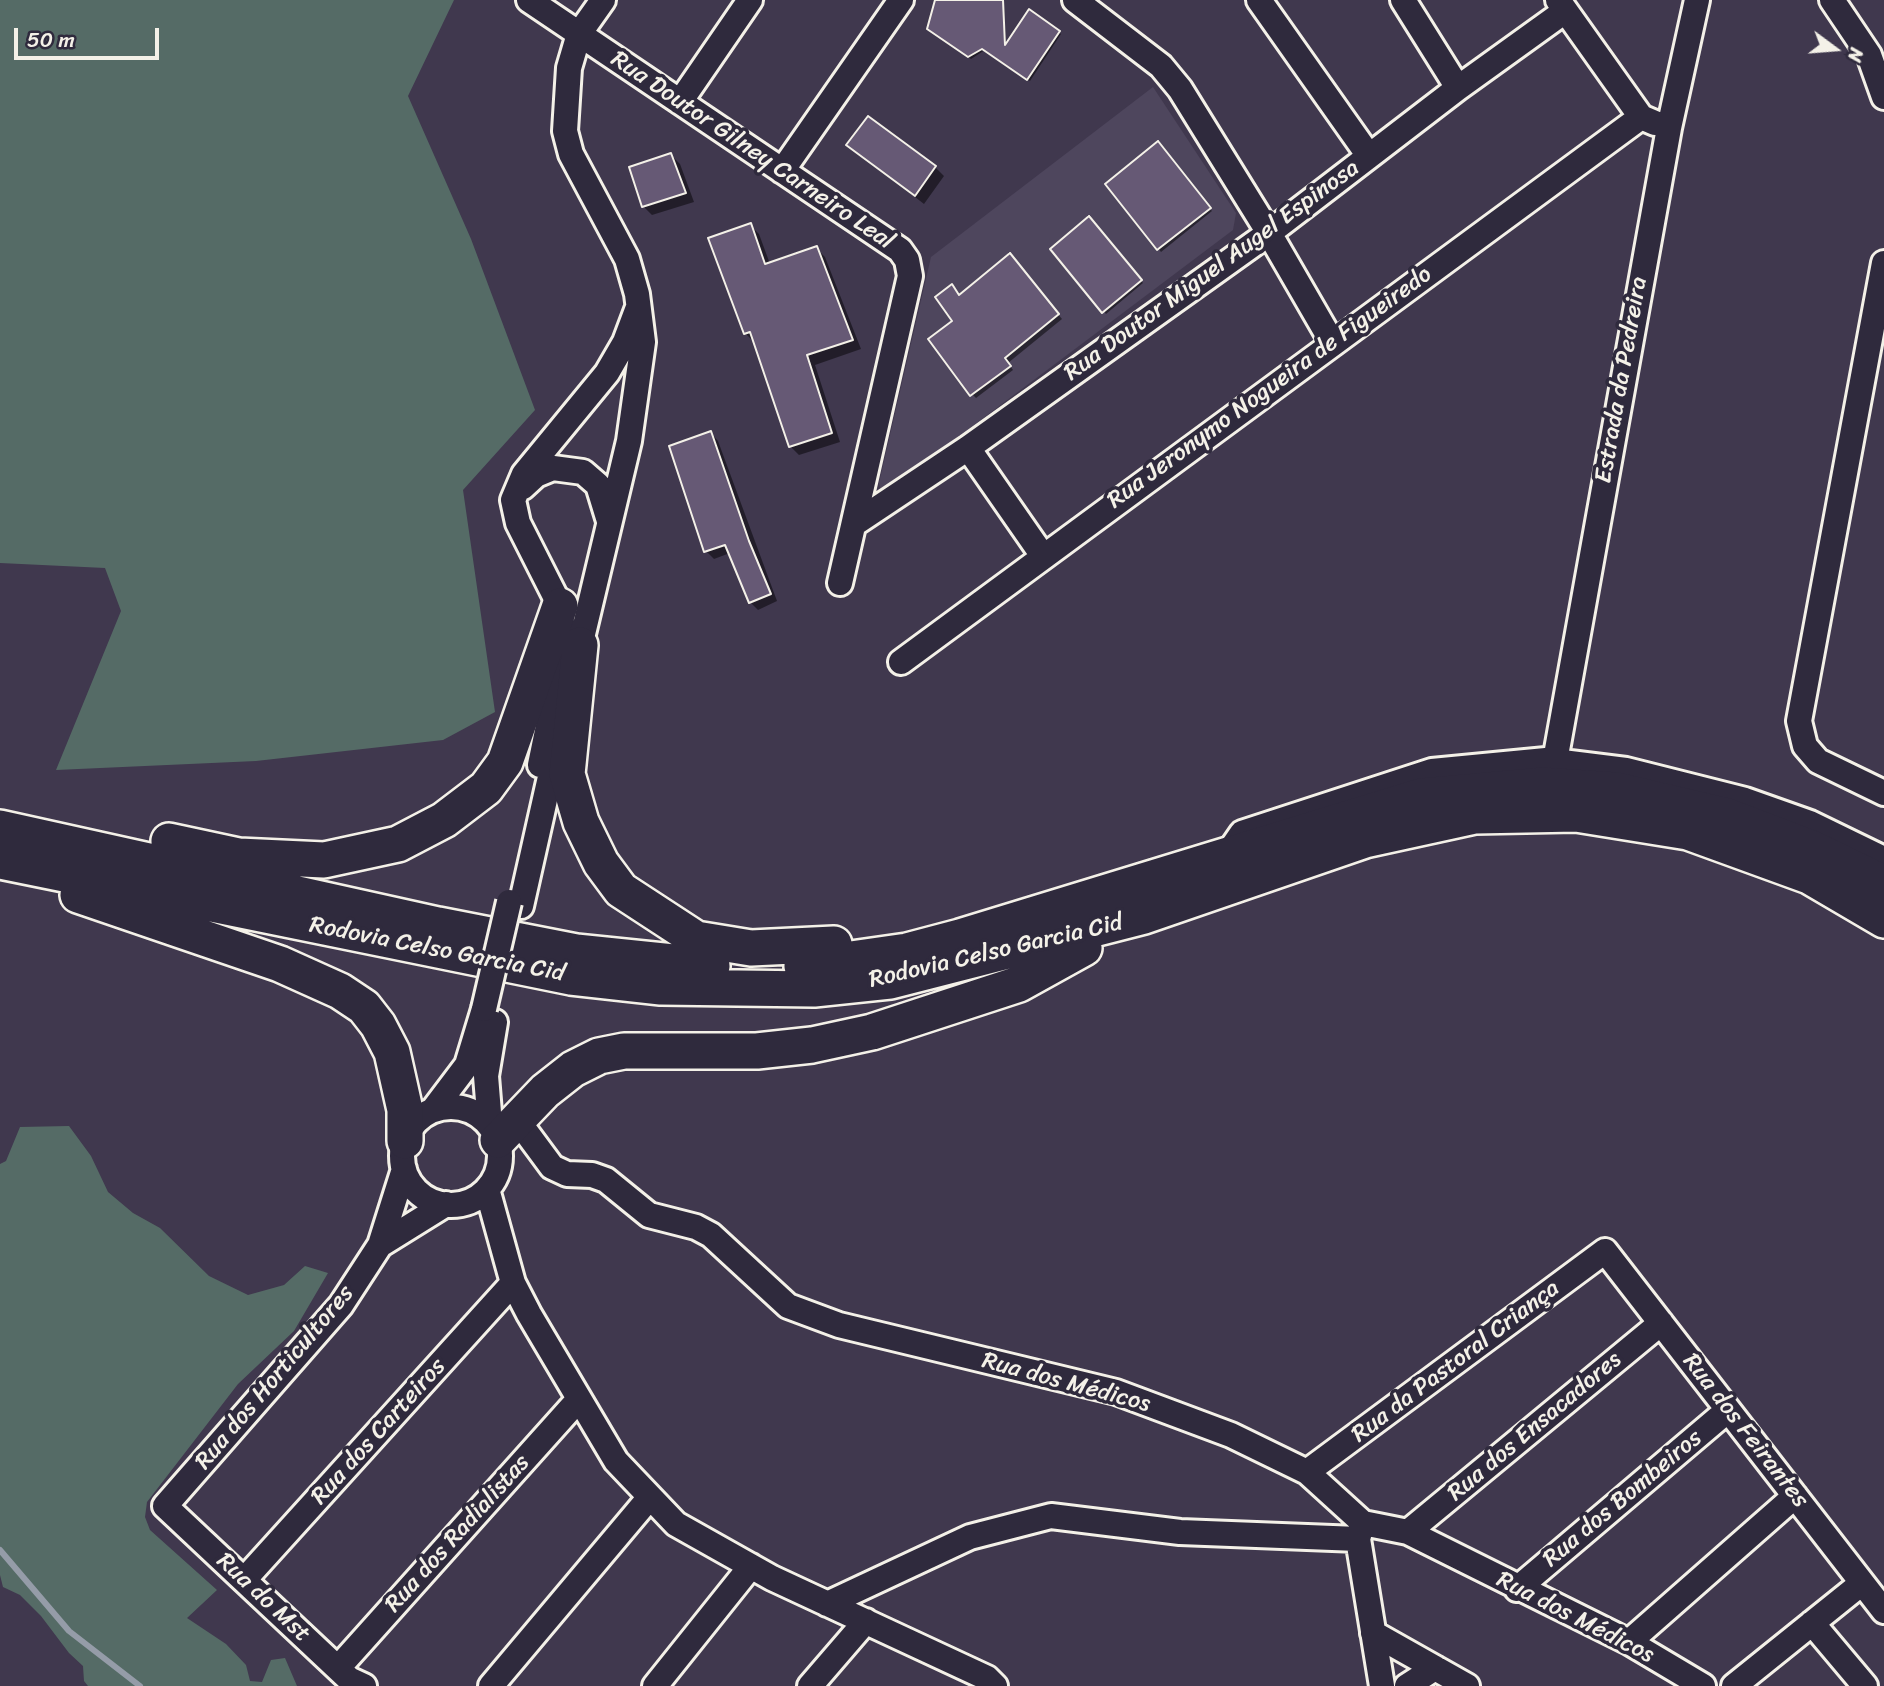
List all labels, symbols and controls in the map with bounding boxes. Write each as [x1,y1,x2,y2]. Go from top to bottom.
scale bar [18,14,163,58]
north arrow [1800,14,1870,84]
text: 50 m [27,21,75,59]
text: N [1838,44,1873,66]
street label: Rua Doutor Gilney Carneiro Leal [605,45,899,257]
street label: Rua Doutor Miguel Augel Espinosa [1059,154,1365,388]
street label: Rua Jeronymo Nogueira de Figueiredo [1102,261,1438,515]
street label: Estrada da Pedreira [1590,275,1654,485]
street label: Rodovia Celso Garcia Cid [866,909,1126,995]
street label: Rodovia Celso Garcia Cid [307,911,567,989]
street label: Rua da Pastoral Criança [1347,1275,1565,1449]
street label: Rua dos Horticultores [190,1280,360,1476]
street label: Rua dos Ensacadores [1442,1346,1628,1508]
street label: Rua dos Médicos [979,1347,1153,1419]
street label: Rua dos Feirantes [1676,1348,1814,1514]
street label: Rua dos Carteiros [306,1353,452,1511]
street label: Rua dos Bombeiros [1538,1424,1708,1574]
street label: Rua dos Radialistas [379,1449,537,1619]
street label: Rua do Mst [210,1547,316,1649]
street label: Rua dos Médicos [1491,1566,1659,1670]

